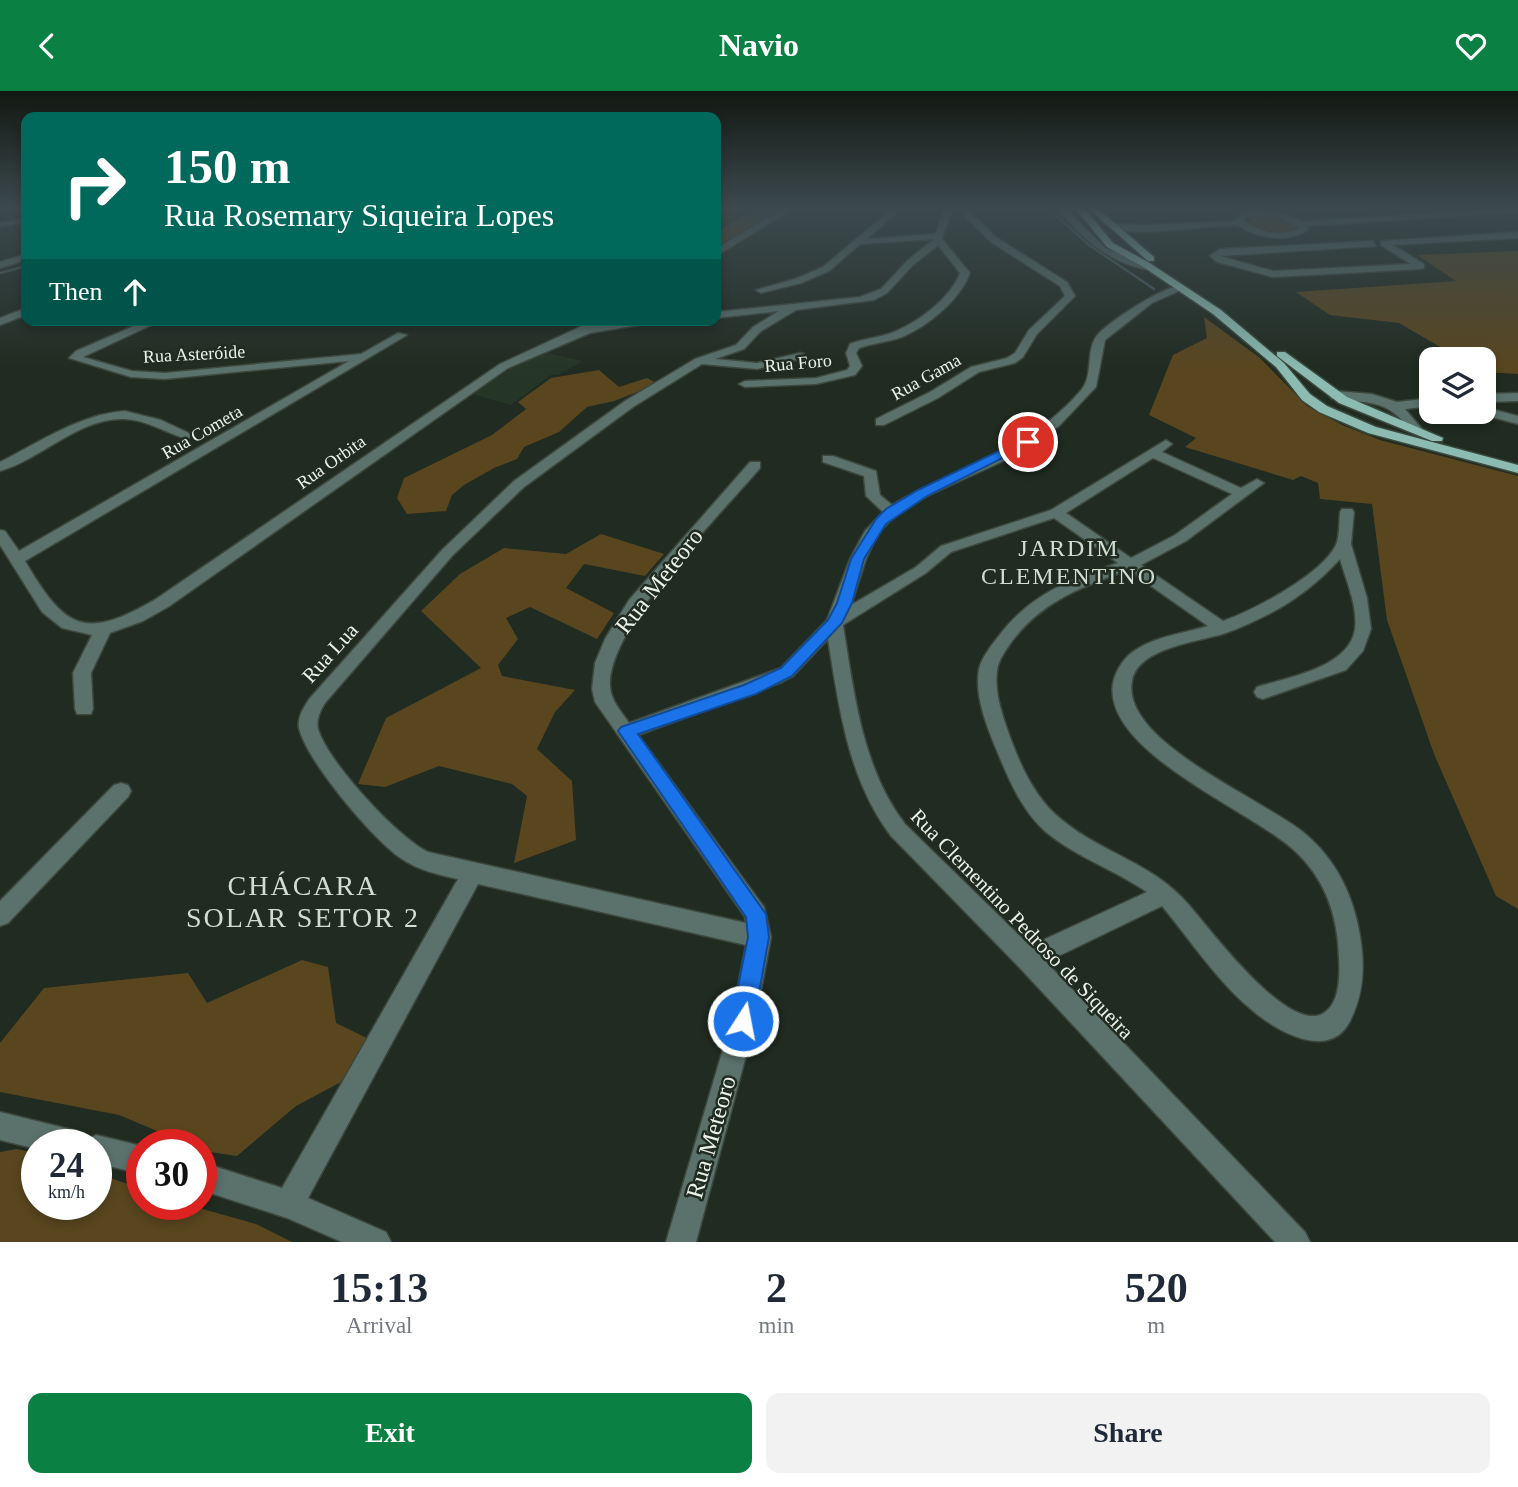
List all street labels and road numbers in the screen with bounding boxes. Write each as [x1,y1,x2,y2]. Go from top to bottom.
street label: Rua Asteróide [142,341,246,367]
street label: Rua Foro [764,350,832,376]
street label: Rua Gama [888,350,964,404]
street label: Rua Cometa [158,401,246,463]
street label: Rua Orbita [293,431,369,493]
street label: Rua Meteoro [610,523,708,639]
street label: Rua Lua [297,618,363,688]
street label: Rua Clementino Pedroso de Siqueira [906,804,1139,1044]
street label: Rua Meteoro [681,1073,741,1201]

